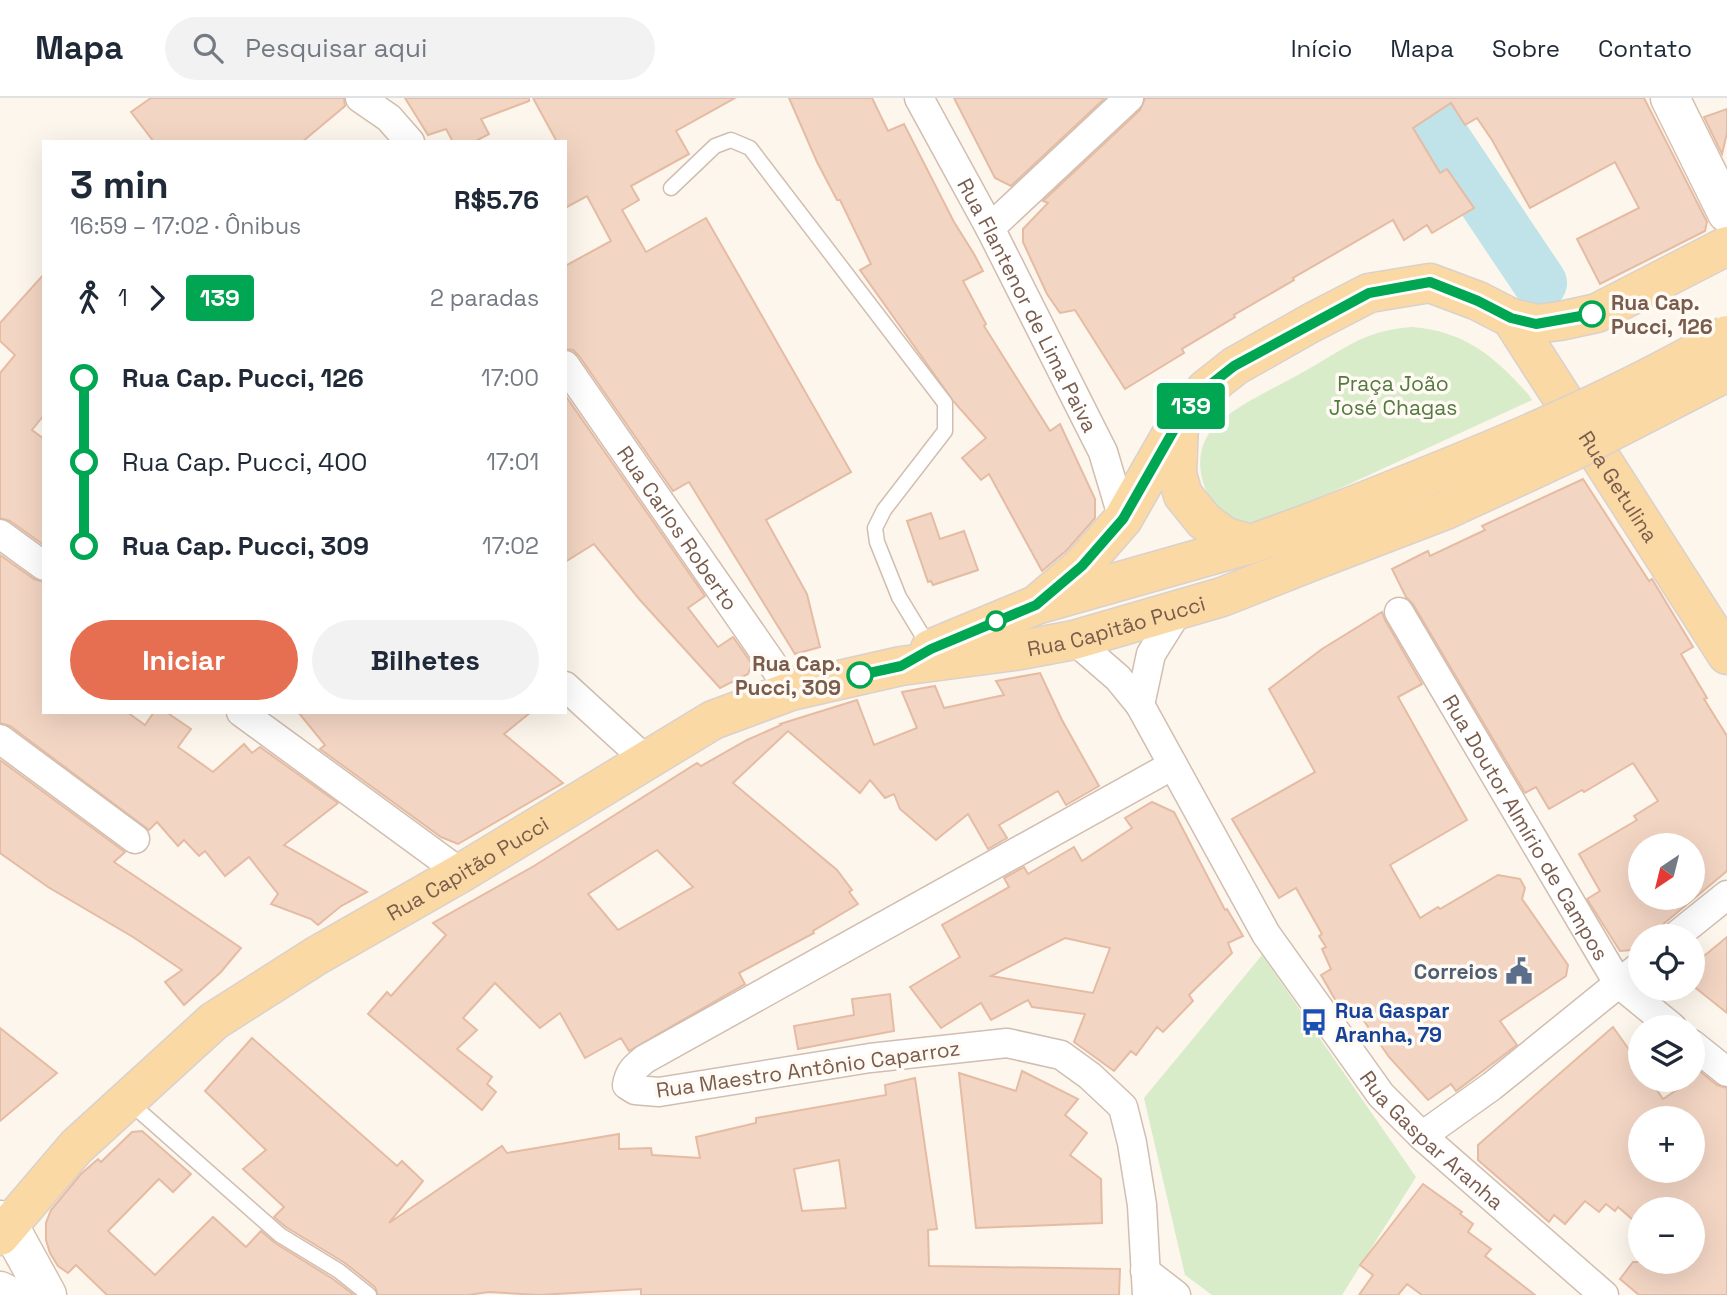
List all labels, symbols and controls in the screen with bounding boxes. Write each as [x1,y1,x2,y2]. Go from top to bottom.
search box [165,17,655,80]
text: Mapa [35,27,123,69]
icon: search [189,29,227,67]
text: Pesquisar aqui [245,31,427,65]
text: Início [1291,33,1352,64]
text: Mapa [1390,33,1454,64]
text: Sobre [1492,33,1560,64]
text: Contato [1598,33,1692,64]
text: 3 min [70,161,169,209]
street label: Rua Flantenor de Lima Paiva [952,173,1104,437]
text: R$5.76 [454,183,539,217]
text: 16:59 – 17:02 · Ônibus [70,211,301,241]
icon: walk [70,279,108,317]
icon: forward [138,279,176,317]
text: 139 [200,282,240,313]
text: 1 [118,283,128,313]
text: 2 paradas [430,283,539,313]
place label: Rua Cap. Pucci, 126 [1611,289,1713,340]
marker: Rua Cap. Pucci, 126 [1579,301,1605,327]
text: Rua Cap. Pucci, 126 [122,361,364,395]
text: 17:00 [481,363,539,393]
park label: Praça João José Chagas [1329,370,1457,421]
line badge: 139 [1151,383,1231,429]
text: 139 [1171,390,1211,421]
street label: Rua Getulina [1573,426,1665,547]
street label: Rua Carlos Roberto [611,440,744,615]
text: Rua Cap. Pucci, 400 [122,445,368,479]
text: 17:01 [486,447,539,477]
text: Rua Cap. Pucci, 309 [122,529,369,563]
text: 17:02 [482,531,539,561]
street label: Rua Capitão Pucci [1025,589,1208,662]
unlabelled marker [986,611,1006,631]
button: Iniciar [70,620,298,700]
button: Bilhetes [312,620,539,700]
place label: Rua Cap. Pucci, 309 [735,650,841,701]
marker: Rua Cap. Pucci, 309 [847,662,873,688]
street label: Rua Doutor Almírio de Campos [1437,689,1615,965]
street label: Rua Capitão Pucci [382,810,553,926]
north arrow [1628,833,1704,910]
map controls [1628,833,1705,1274]
button: locate [1628,924,1705,1001]
public building icon: Correios [1504,956,1534,986]
place label: Correios [1414,958,1498,985]
place label: Rua Gaspar Aranha, 79 [1335,997,1450,1048]
bus stop icon: Rua Gaspar Aranha, 79 [1299,1007,1329,1037]
button: layers [1628,1015,1705,1092]
street label: Rua Maestro Antônio Caparroz [654,1034,962,1104]
street label: Rua Gaspar Aranha [1354,1065,1510,1215]
button: + [1628,1106,1705,1183]
button: − [1628,1197,1705,1274]

